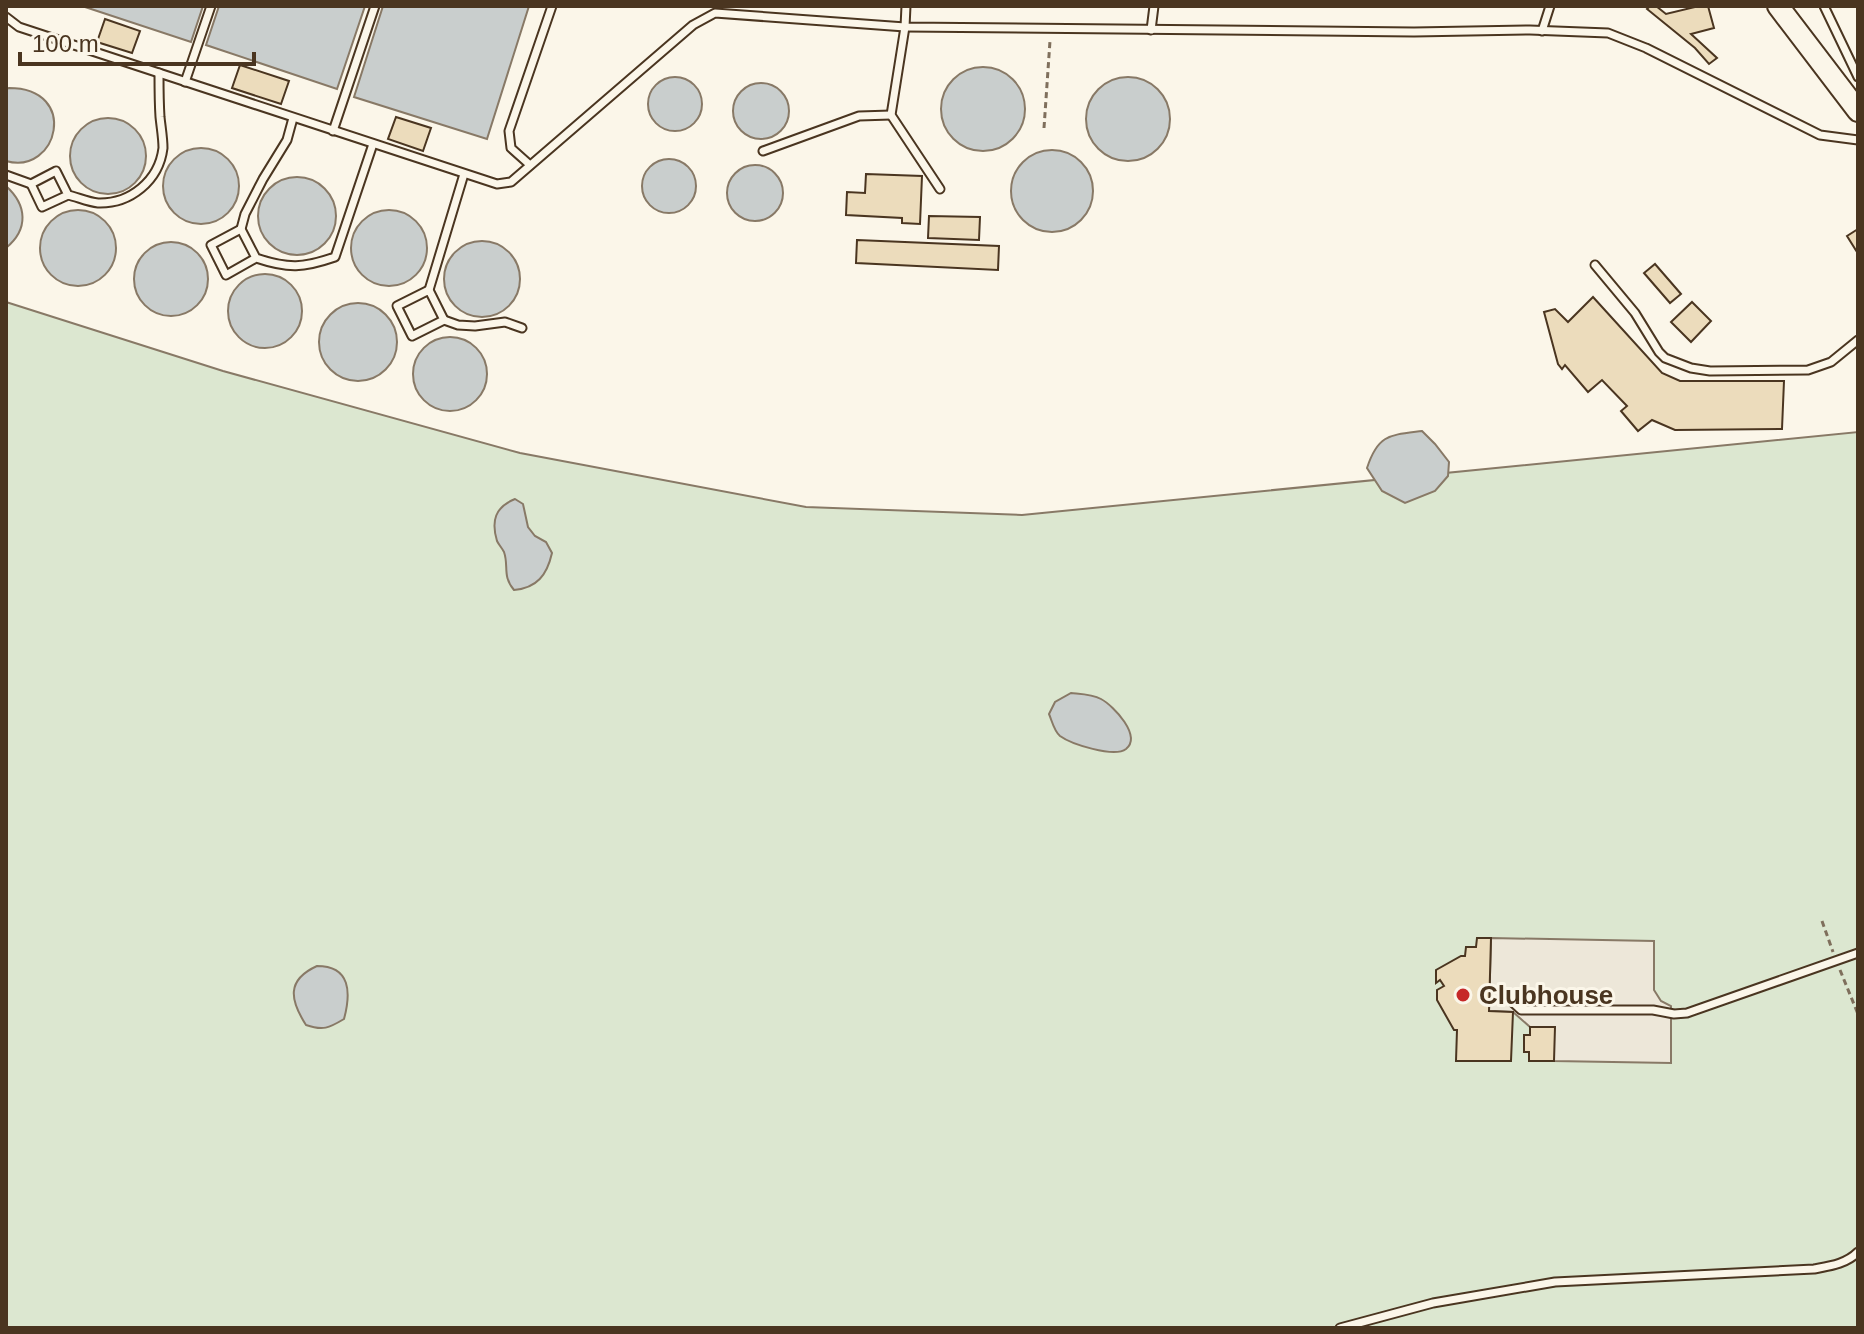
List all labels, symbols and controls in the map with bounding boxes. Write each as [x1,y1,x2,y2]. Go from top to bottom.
scale bar [20,16,254,66]
text: 100 m [32,30,99,57]
place label: Clubhouse [1479,980,1613,1010]
marker: Clubhouse [1454,986,1472,1004]

